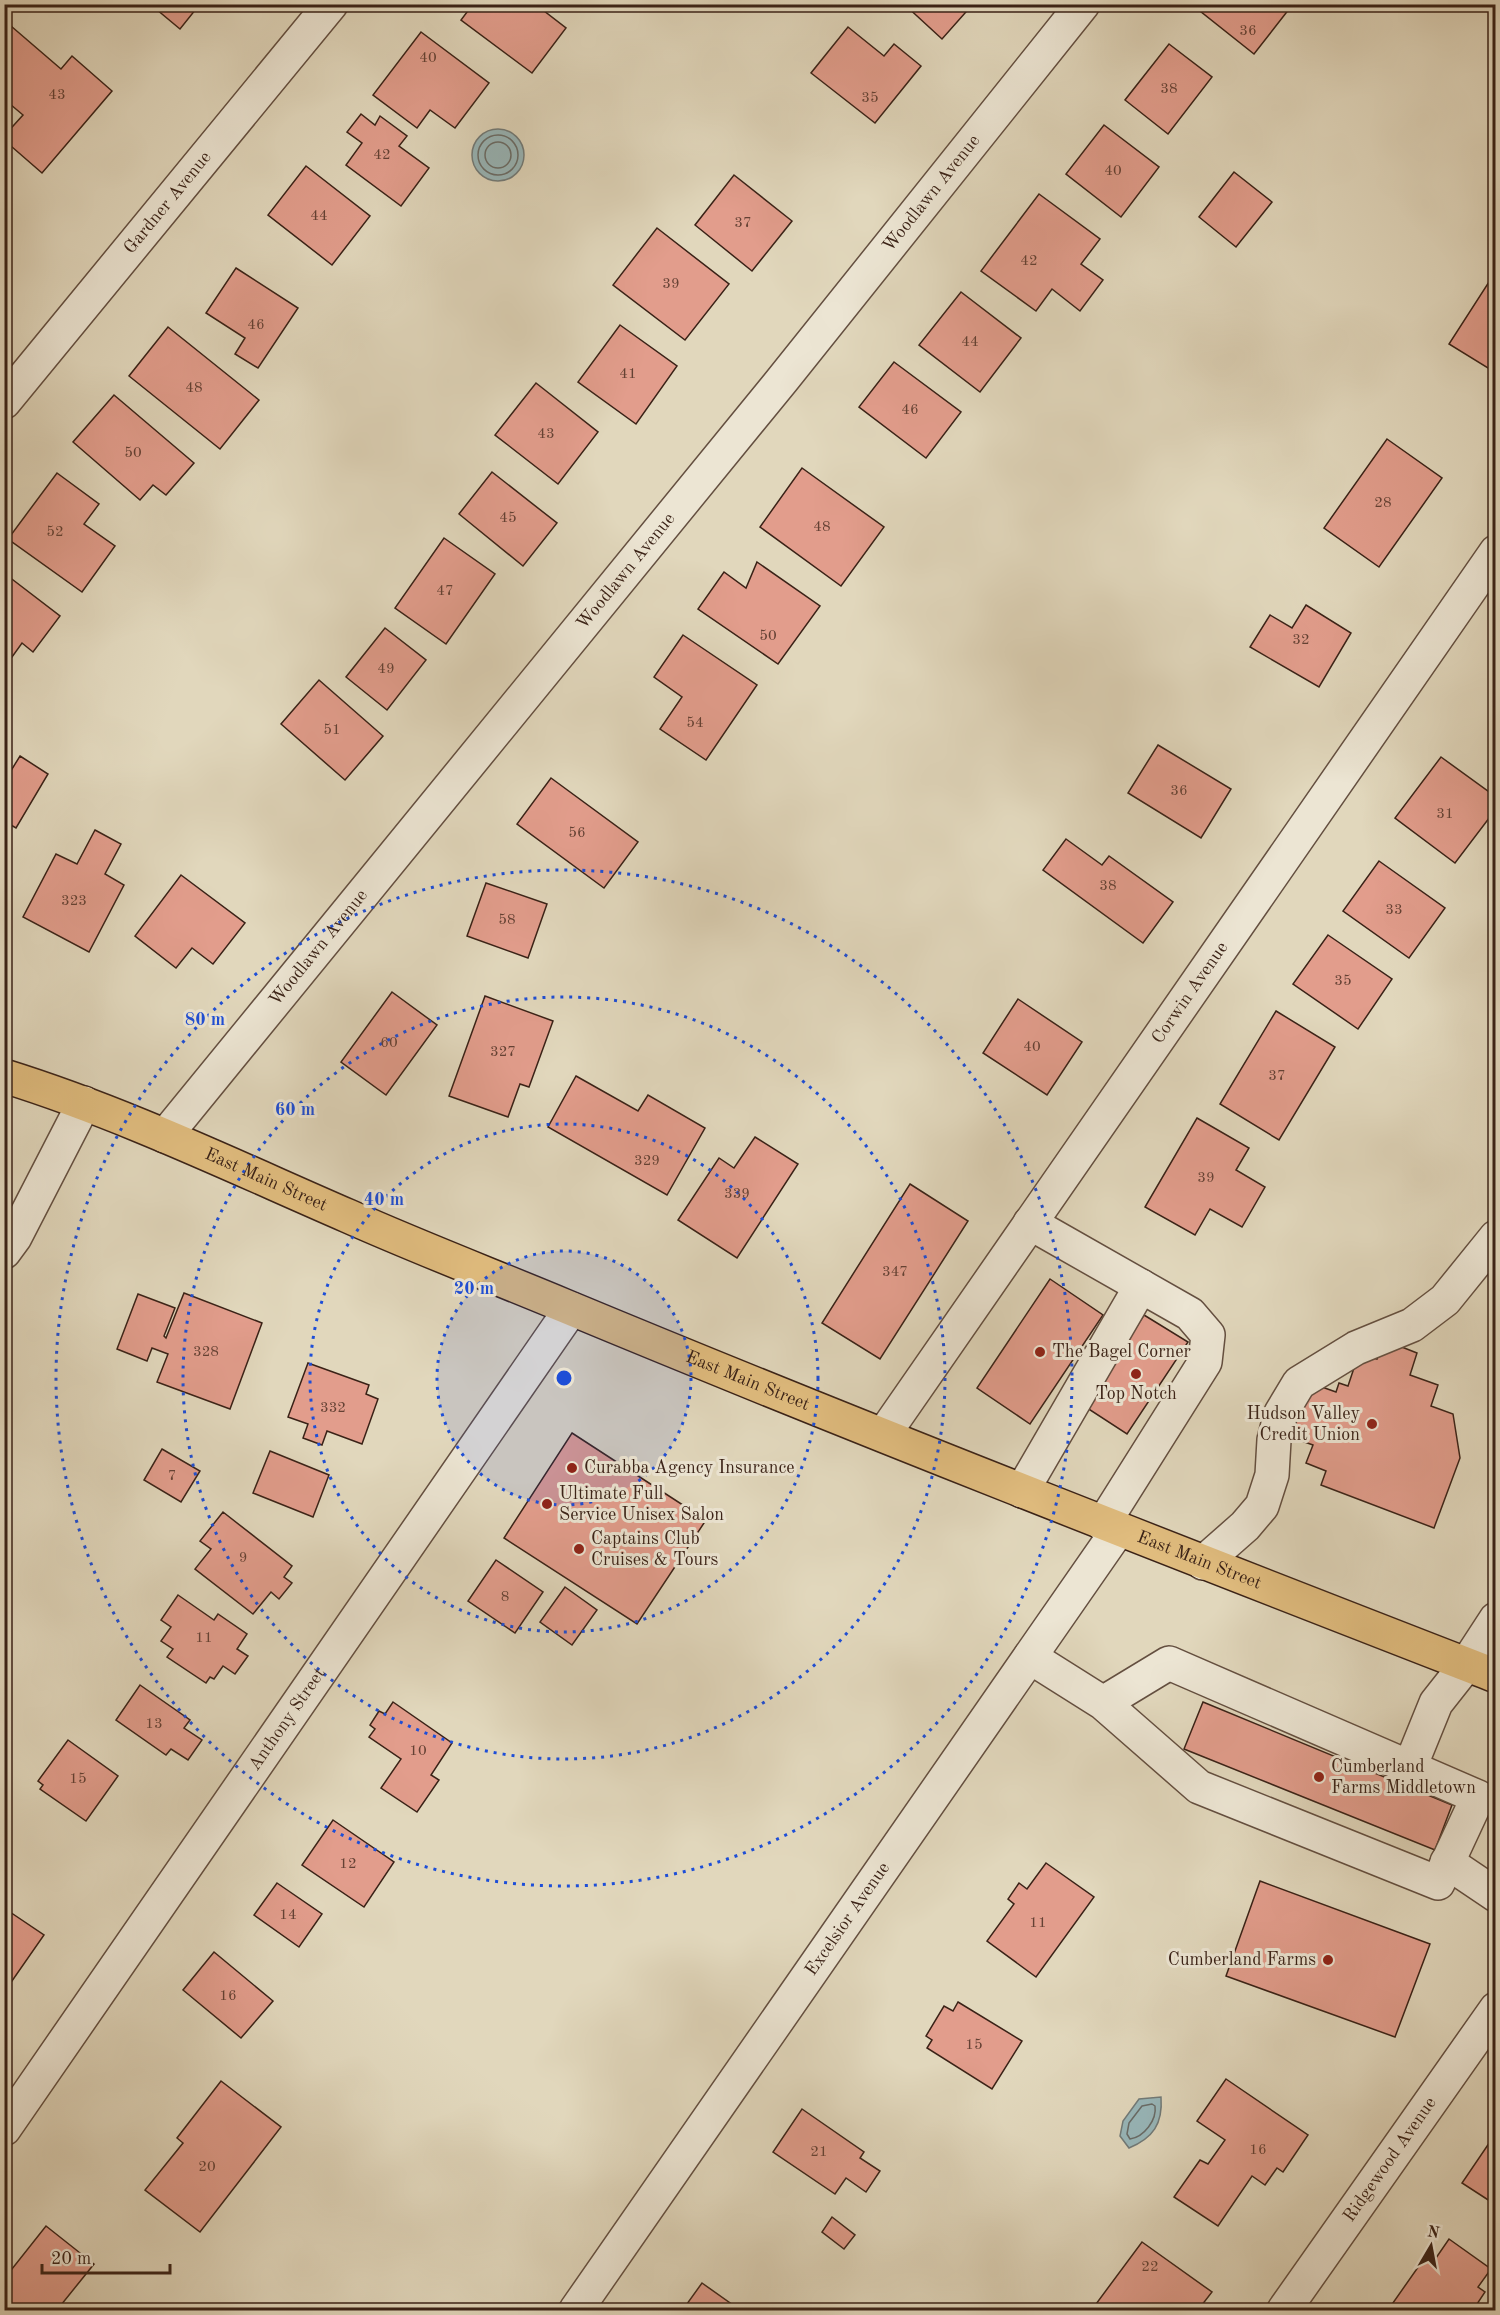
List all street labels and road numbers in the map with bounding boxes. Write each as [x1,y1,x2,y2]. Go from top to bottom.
street label: Woodlawn Avenue [880,131,984,255]
street label: Gardner Avenue [121,148,215,257]
street label: Woodlawn Avenue [573,510,679,633]
street label: Woodlawn Avenue [266,886,371,1009]
street label: Corwin Avenue [1149,939,1232,1047]
street label: East Main Street [202,1145,330,1215]
street label: East Main Street [683,1348,812,1414]
street label: East Main Street [1135,1528,1264,1593]
street label: Anthony Street [246,1665,329,1774]
street label: Excelsior Avenue [802,1859,893,1979]
street label: Ridgewood Avenue [1340,2094,1440,2225]

